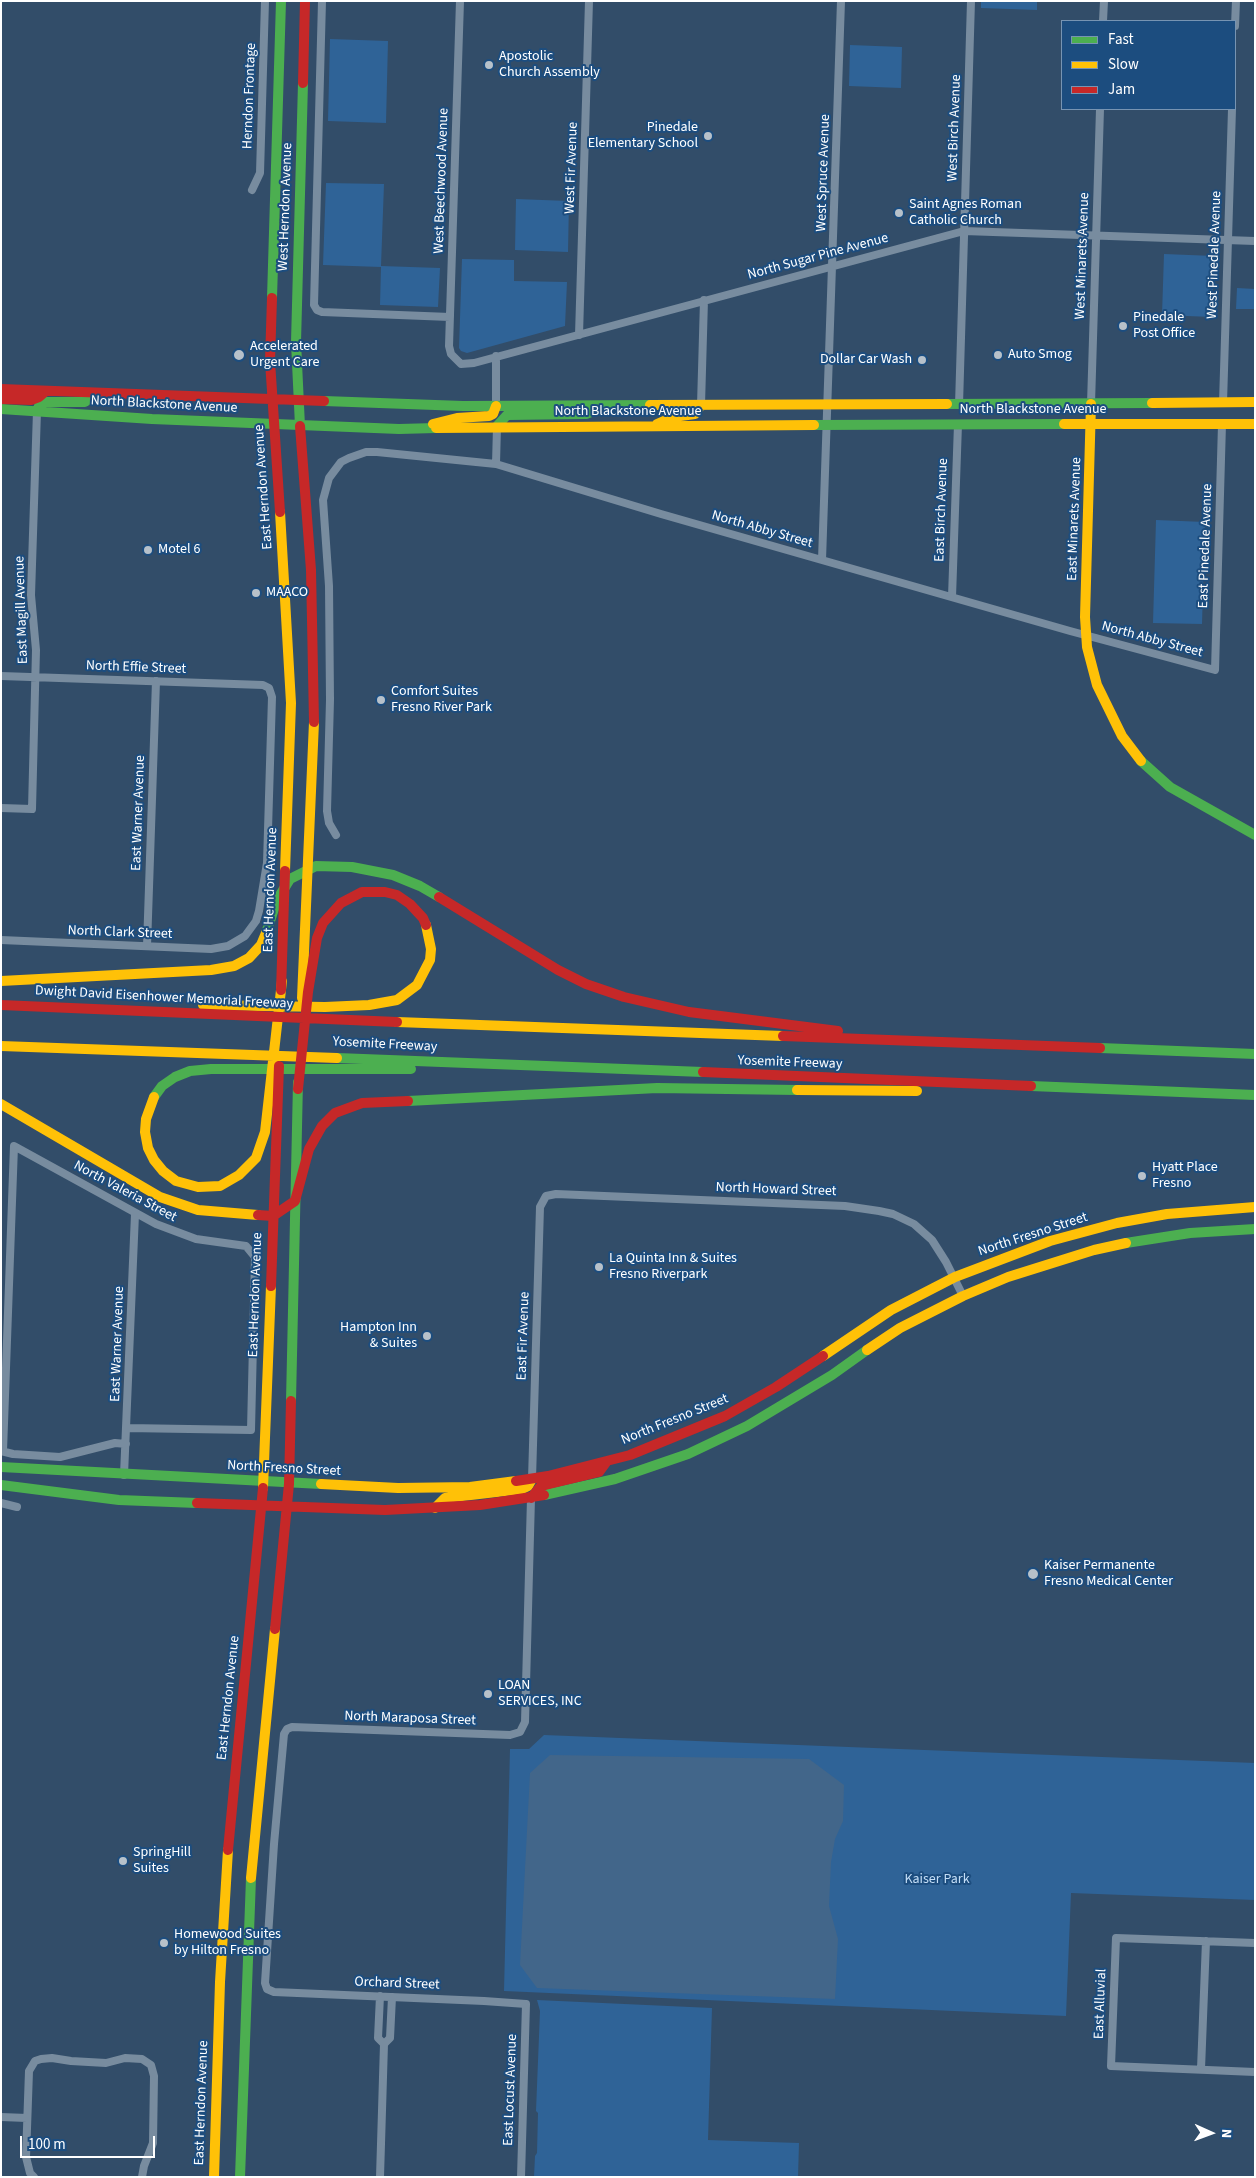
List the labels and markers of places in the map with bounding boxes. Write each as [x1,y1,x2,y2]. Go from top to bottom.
place label: Apostolic Church Assembly [499,49,600,82]
marker: Apostolic Church Assembly [483,59,495,71]
place label: Pinedale Elementary School [588,120,698,152]
marker: Pinedale Elementary School [702,130,714,142]
place label: Saint Agnes Roman Catholic Church [909,197,1022,230]
marker: Saint Agnes Roman Catholic Church [893,207,905,219]
place label: Pinedale Post Office [1133,310,1195,342]
marker: Pinedale Post Office [1117,320,1129,332]
place label: Accelerated Urgent Care [250,339,319,372]
place label: Auto Smog [1008,347,1072,363]
marker: Accelerated Urgent Care [232,348,246,362]
marker: Auto Smog [992,349,1004,361]
place label: Dollar Car Wash [820,352,912,368]
marker: Dollar Car Wash [916,354,928,366]
place label: Motel 6 [158,542,200,558]
marker: Motel 6 [142,544,154,556]
place label: MAACO [266,585,308,601]
marker: MAACO [250,587,262,599]
place label: Comfort Suites Fresno River Park [391,684,492,716]
marker: Comfort Suites Fresno River Park [375,694,387,706]
place label: Hyatt Place Fresno [1152,1160,1218,1192]
marker: Hyatt Place Fresno [1136,1170,1148,1182]
place label: La Quinta Inn & Suites Fresno Riverpark [609,1251,737,1284]
marker: La Quinta Inn & Suites Fresno Riverpark [593,1261,605,1273]
place label: Hampton Inn & Suites [340,1320,417,1352]
marker: Hampton Inn & Suites [421,1330,433,1342]
place label: Kaiser Permanente Fresno Medical Center [1044,1558,1173,1590]
marker: Kaiser Permanente Fresno Medical Center [1026,1567,1040,1581]
place label: LOAN SERVICES, INC [498,1678,582,1710]
marker: LOAN SERVICES, INC [482,1688,494,1700]
place label: SpringHill Suites [133,1845,191,1878]
marker: SpringHill Suites [117,1855,129,1867]
place label: Homewood Suites by Hilton Fresno [174,1927,281,1960]
marker: Homewood Suites by Hilton Fresno [158,1937,170,1949]

